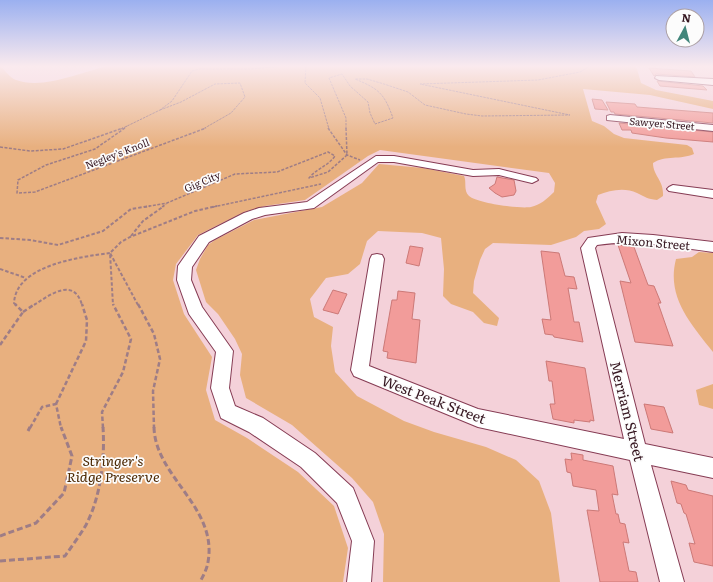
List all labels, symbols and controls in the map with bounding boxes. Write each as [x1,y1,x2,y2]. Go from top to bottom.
north arrow [665,8,705,48]
text: N [681,9,692,26]
street label: Sawyer Street [629,113,695,133]
street label: Negley's Knoll [83,134,152,172]
street label: Gig City [181,167,223,195]
street label: Mixon Street [615,230,691,254]
street label: Merriam Street [606,359,650,464]
street label: West Peak Street [379,370,489,428]
park label: Stringer's Ridge Preserve [66,450,160,486]

